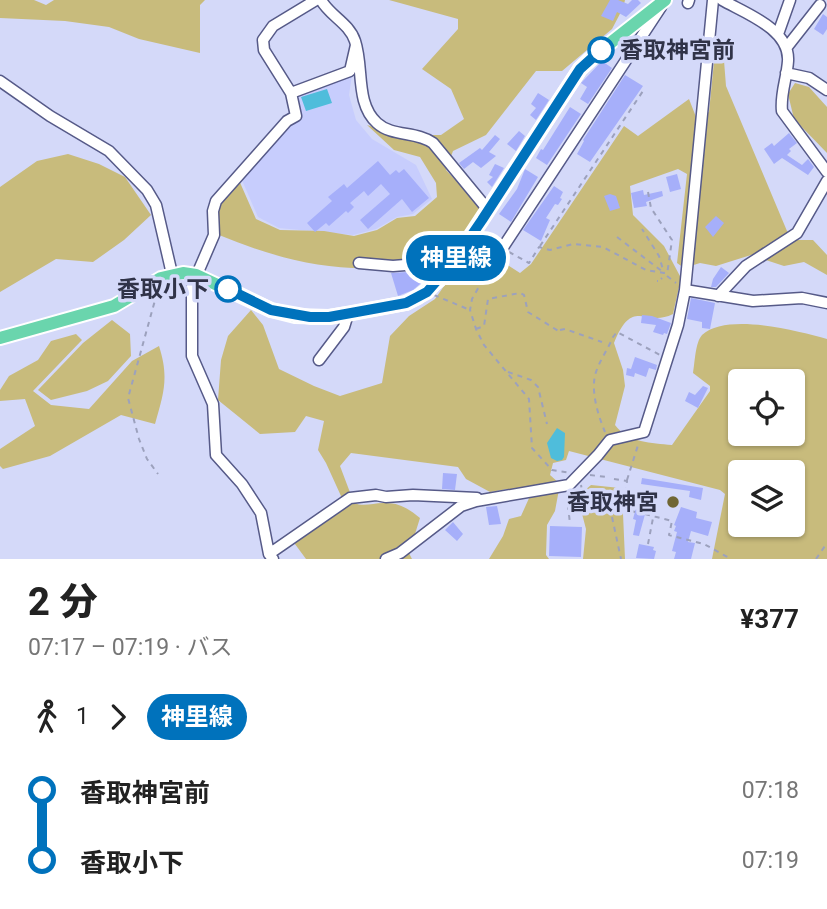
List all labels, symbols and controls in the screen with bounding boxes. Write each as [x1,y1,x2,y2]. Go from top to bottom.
marker: 香取神宮前 [588,37,614,63]
place label: 香取神宮前 [620,37,735,64]
line badge: 神里線 [416,235,496,281]
text: 神里線 [420,244,492,272]
place label: 香取小下 [117,276,209,303]
marker: 香取小下 [215,276,241,302]
map controls [728,369,805,537]
button: locate [728,369,805,446]
button: layers [728,460,805,537]
place label: 香取神宮 [567,489,659,516]
marker: 香取神宮 [665,494,681,510]
text: 2 分 [28,580,97,624]
text: ¥377 [740,604,799,634]
text: 07:17 – 07:19 · バス [28,634,232,661]
icon: walk [28,698,66,736]
icon: forward [99,698,137,736]
text: 1 [76,703,89,730]
text: 神里線 [161,703,233,731]
text: 07:18 [742,777,799,804]
text: 香取神宮前 [80,778,210,808]
text: 07:19 [742,847,799,874]
text: 香取小下 [80,848,184,878]

